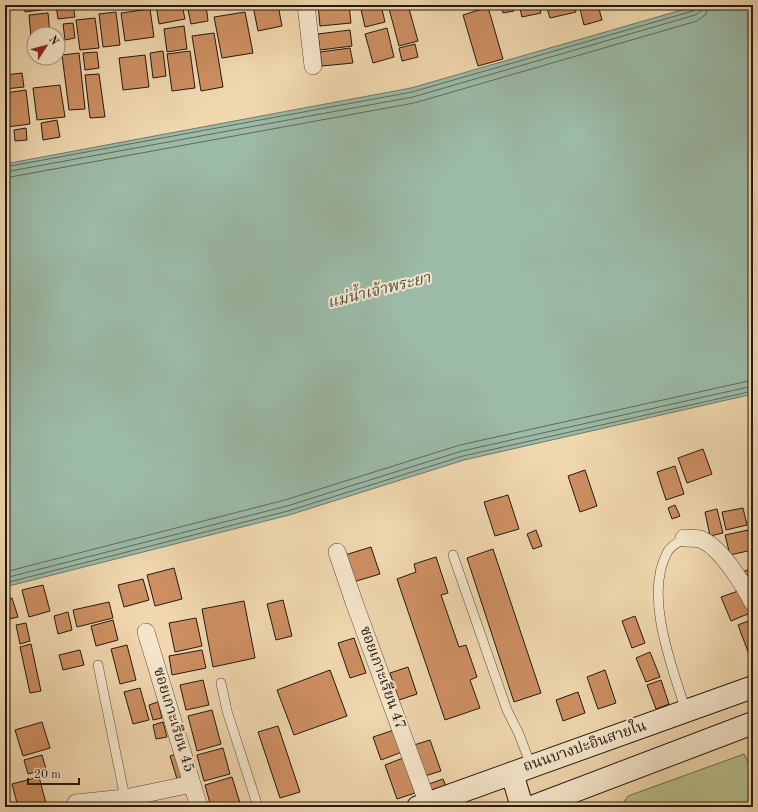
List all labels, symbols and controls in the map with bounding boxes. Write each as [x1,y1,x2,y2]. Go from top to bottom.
north arrow [26,26,66,66]
text: N [46,34,60,48]
water label: แม่น้ำเจ้าพระยา [325,265,433,312]
street label: ซอยเกาะเรียน 47 [356,623,410,732]
street label: ซอยเกาะเรียน 45 [150,665,199,774]
street label: ถนนบางปะอินสายใน [520,714,649,775]
scale bar [28,760,79,786]
text: 20 m [34,769,61,781]

